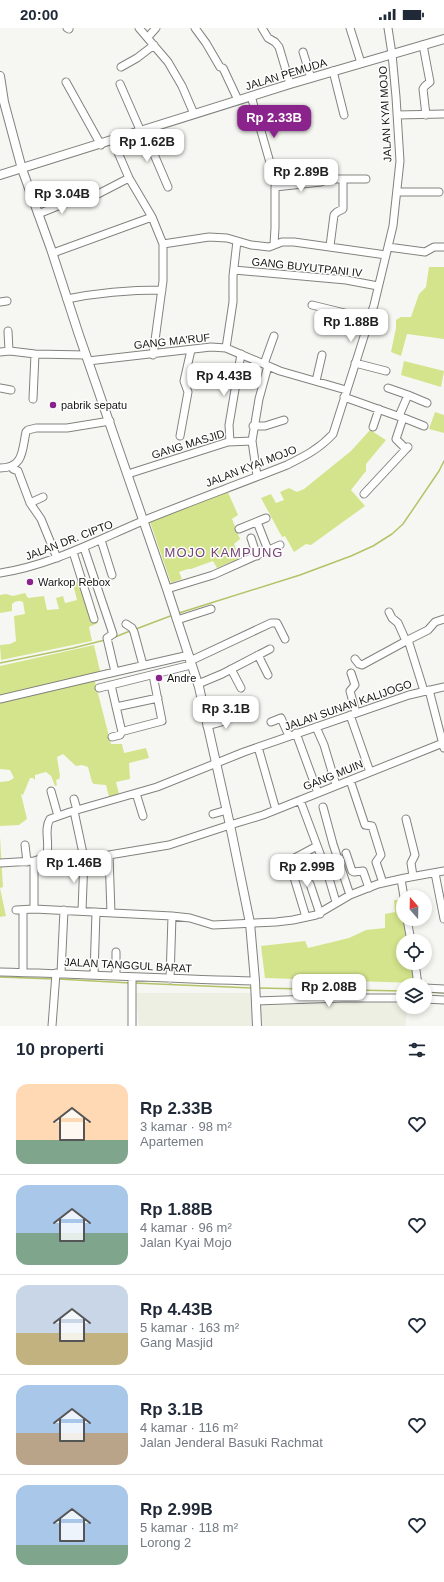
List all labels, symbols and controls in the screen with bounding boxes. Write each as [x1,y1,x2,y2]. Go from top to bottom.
text: 20:00 [20,6,58,23]
street label: JALAN PEMUDA [244,56,329,92]
street label: JALAN KYAI MOJO [376,65,394,162]
pin: Rp 2.33B [233,105,315,139]
text: Rp 2.33B [246,110,302,125]
pin: Rp 1.62B [106,129,188,163]
text: Rp 1.62B [119,134,175,149]
pin: Rp 2.89B [260,159,342,193]
text: Rp 2.89B [273,164,329,179]
pin: Rp 3.04B [21,181,103,215]
text: Rp 3.04B [34,186,90,201]
street label: GANG BUYUTPANI IV [251,255,363,279]
pin: Rp 1.88B [310,309,392,343]
text: Rp 1.88B [323,314,379,329]
street label: GANG MA'RUF [133,331,211,351]
pin: Rp 4.43B [183,363,265,397]
text: Rp 4.43B [196,368,252,383]
place label: pabrik sepatu [61,399,127,411]
marker: pabrik sepatu [48,400,58,410]
street label: GANG MASJID [150,427,226,461]
street label: JALAN KYAI MOJO [204,443,299,489]
street label: JALAN DR. CIPTO [24,518,115,562]
district label: MOJO KAMPUNG [165,545,283,560]
place label: Warkop Rebox [38,576,111,588]
marker: Warkop Rebox [25,577,35,587]
place label: Andre [167,672,196,684]
marker: Andre [154,673,164,683]
street label: JALAN SUNAN KALIJOGO [283,677,414,732]
pin: Rp 3.1B [189,696,263,730]
text: Rp 3.1B [202,701,250,716]
street label: GANG MUIN [301,758,365,792]
pin: Rp 1.46B [33,850,115,884]
pin: Rp 2.99B [266,854,348,888]
text: Rp 1.46B [46,855,102,870]
text: Rp 2.99B [279,859,335,874]
north arrow [396,890,432,926]
map controls [396,890,432,1014]
button: locate [396,934,432,970]
street label: JALAN TANGGUL BARAT [64,956,192,974]
pin: Rp 2.08B [288,974,370,1008]
button: layers [396,978,432,1014]
text: Rp 2.08B [301,979,357,994]
icon: filters [406,1039,428,1061]
text: 10 properti [16,1040,104,1059]
text: Rp 2.33B [140,1099,213,1118]
icon: home [48,1100,96,1148]
icon: heart [406,1113,428,1135]
text: 3 kamar · 98 m² [140,1119,232,1134]
text: Apartemen [140,1134,204,1149]
text: Rp 1.88B [140,1200,213,1219]
icon: home [48,1201,96,1249]
icon: heart [406,1214,428,1236]
text: 4 kamar · 96 m² [140,1220,232,1235]
text: Jalan Kyai Mojo [140,1235,232,1250]
text: Rp 4.43B [140,1300,213,1319]
icon: home [48,1301,96,1349]
icon: heart [406,1314,428,1336]
text: 5 kamar · 163 m² [140,1320,239,1335]
text: Gang Masjid [140,1335,213,1350]
text: Rp 3.1B [140,1400,203,1419]
icon: home [48,1401,96,1449]
icon: heart [406,1414,428,1436]
text: 4 kamar · 116 m² [140,1420,238,1435]
text: Jalan Jenderal Basuki Rachmat [140,1435,323,1450]
text: Rp 2.99B [140,1500,213,1519]
icon: home [48,1501,96,1549]
icon: heart [406,1514,428,1536]
text: 5 kamar · 118 m² [140,1520,238,1535]
text: Lorong 2 [140,1535,191,1550]

